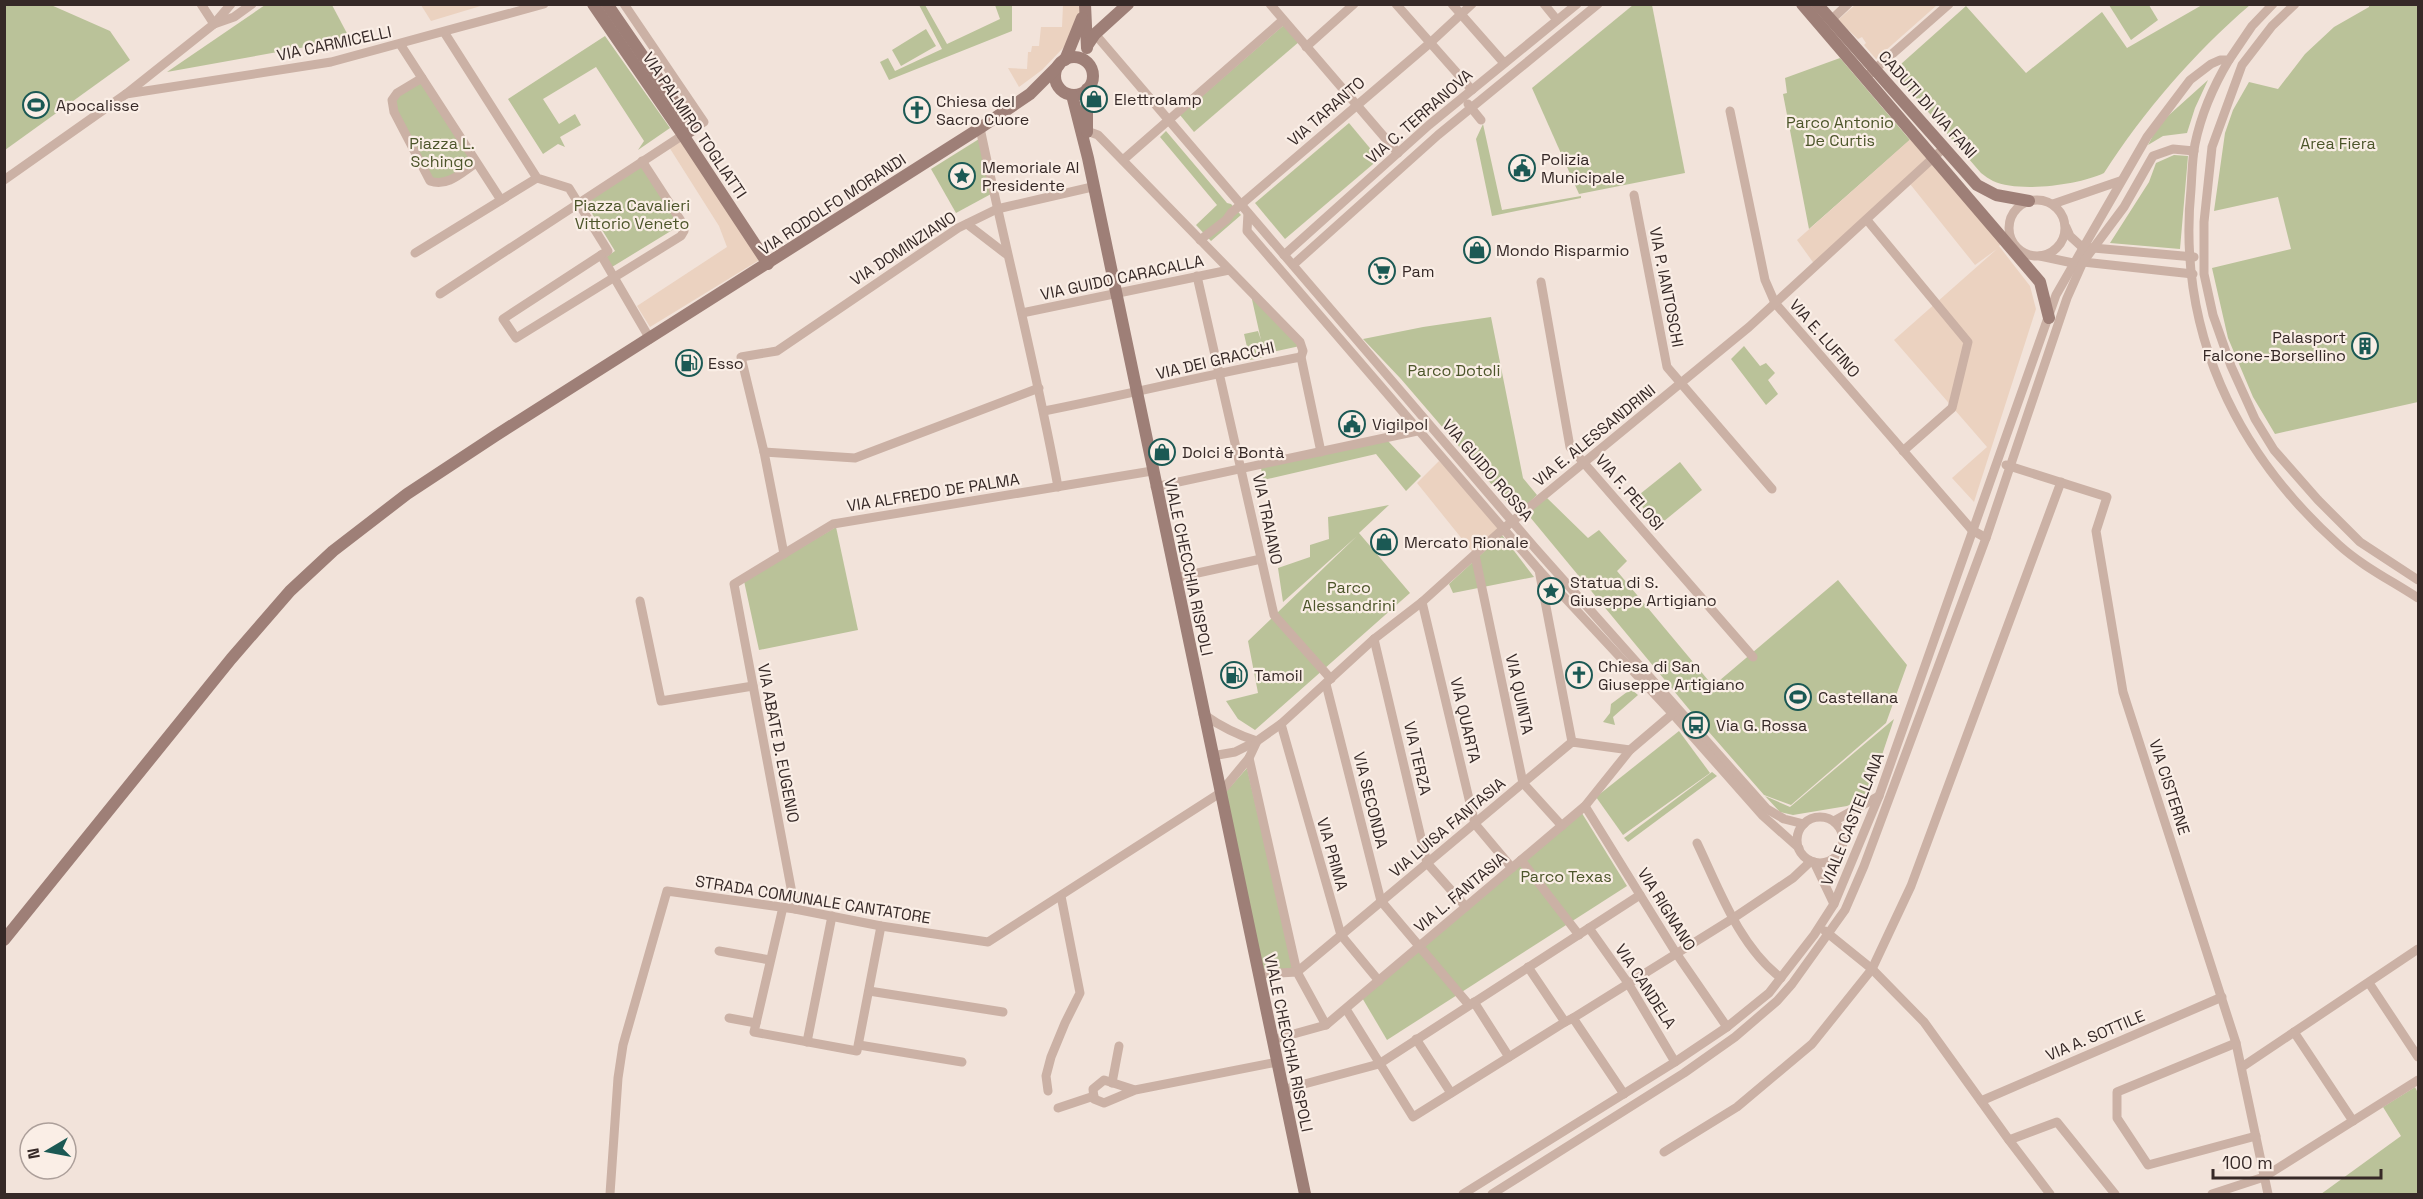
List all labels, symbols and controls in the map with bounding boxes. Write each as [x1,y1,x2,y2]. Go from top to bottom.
street label: VIA CARMICELLI [275,21,393,66]
street label: CADUTI DI VIA FANI [1874,46,1981,163]
street label: VIA PALMIRO TOGLIATTI [638,48,751,202]
street label: VIA C. TERRANOVA [1362,64,1477,168]
street label: VIA TARANTO [1283,72,1369,151]
shop icon: Elettrolamp [1079,84,1109,114]
place label: Elettrolamp [1114,89,1202,110]
sports icon: Apocalisse [21,90,51,120]
place label: Chiesa del Sacro Cuore [936,91,1029,130]
place label: Apocalisse [56,95,139,116]
church icon: Chiesa del Sacro Cuore [902,95,932,125]
park label: Parco Antonio De Curtis [1786,112,1894,151]
park label: Piazza L. Schingo [409,133,475,172]
park label: Area Fiera [2300,133,2376,154]
street label: VIA RODOLFO MORANDI [755,149,910,260]
place label: Polizia Municipale [1541,149,1625,188]
public building icon: Polizia Municipale [1507,153,1537,183]
place label: Memoriale Al Presidente [982,157,1079,196]
place icon: Memoriale Al Presidente [947,161,977,191]
park label: Piazza Cavalieri Vittorio Veneto [574,195,690,234]
street label: VIA DOMINZIANO [846,206,960,290]
street label: VIA P. IANTOSCHI [1645,225,1688,349]
shop icon: Mondo Risparmio [1462,235,1492,265]
place label: Mondo Risparmio [1496,240,1629,261]
street label: VIA GUIDO CARACALLA [1039,250,1206,305]
supermarket icon: Pam [1367,256,1397,286]
place label: Pam [1402,261,1434,282]
street label: VIA E. LUFINO [1785,295,1865,382]
place label: Palasport Falcone-Borsellino [2203,327,2346,366]
building icon: Palasport Falcone-Borsellino [2350,331,2380,361]
street label: VIA DEI GRACCHI [1154,337,1276,384]
fuel station icon: Esso [674,348,704,378]
place label: Esso [708,353,744,374]
park label: Parco Dotoli [1408,360,1500,381]
street label: VIA E. ALESSANDRINI [1529,380,1660,491]
public building icon: Vigilpol [1337,409,1367,439]
place label: Vigilpol [1372,414,1428,435]
street label: VIA GUIDO ROSSA [1437,415,1538,526]
shop icon: Dolci & Bontà [1147,437,1177,467]
place label: Dolci & Bontà [1182,442,1284,463]
street label: VIA F. PELOSI [1591,450,1668,535]
street label: VIA ALFREDO DE PALMA [845,468,1021,517]
street label: VIA TRAIANO [1248,472,1287,566]
street label: VIALE CHECCHIA RISPOLI [1159,476,1218,658]
shop icon: Mercato Rionale [1369,527,1399,557]
place label: Mercato Rionale [1404,532,1529,553]
place label: Statua di S. Giuseppe Artigiano [1570,572,1717,611]
place icon: Statua di S. Giuseppe Artigiano [1536,576,1566,606]
park label: Parco Alessandrini [1302,577,1396,616]
street label: VIA QUINTA [1501,652,1538,736]
place label: Chiesa di San Giuseppe Artigiano [1598,656,1745,695]
fuel station icon: Tamoil [1219,660,1249,690]
church icon: Chiesa di San Giuseppe Artigiano [1564,660,1594,690]
street label: VIA ABATE D. EUGENIO [753,662,804,825]
place label: Tamoil [1254,665,1303,686]
street label: VIA QUARTA [1445,675,1486,765]
sports icon: Castellana [1783,682,1813,712]
place label: Castellana [1818,687,1898,708]
bus stop icon: Via G. Rossa [1681,710,1711,740]
place label: Via G. Rossa [1716,715,1807,736]
street label: VIA TERZA [1399,719,1436,797]
street label: VIA CISTERNE [2144,737,2195,838]
street label: VIALE CASTELLANA [1816,749,1889,889]
street label: VIA SECONDA [1348,750,1393,851]
street label: VIA LUISA FANTASIA [1385,773,1510,882]
street label: VIA PRIMA [1312,815,1353,893]
street label: VIA L. FANTASIA [1410,847,1511,937]
street label: VIA RIGNANO [1633,864,1700,955]
park label: Parco Texas [1520,866,1612,887]
street label: STRADA COMUNALE CANTATORE [694,871,932,928]
street label: VIA CANDELA [1610,940,1681,1033]
street label: VIALE CHECCHIA RISPOLI [1259,952,1318,1134]
street label: VIA A. SOTTILE [2042,1005,2148,1066]
north arrow [18,1121,78,1181]
scale bar [2213,1142,2381,1180]
text: N [22,1146,45,1161]
text: 100 m [2222,1151,2273,1174]

